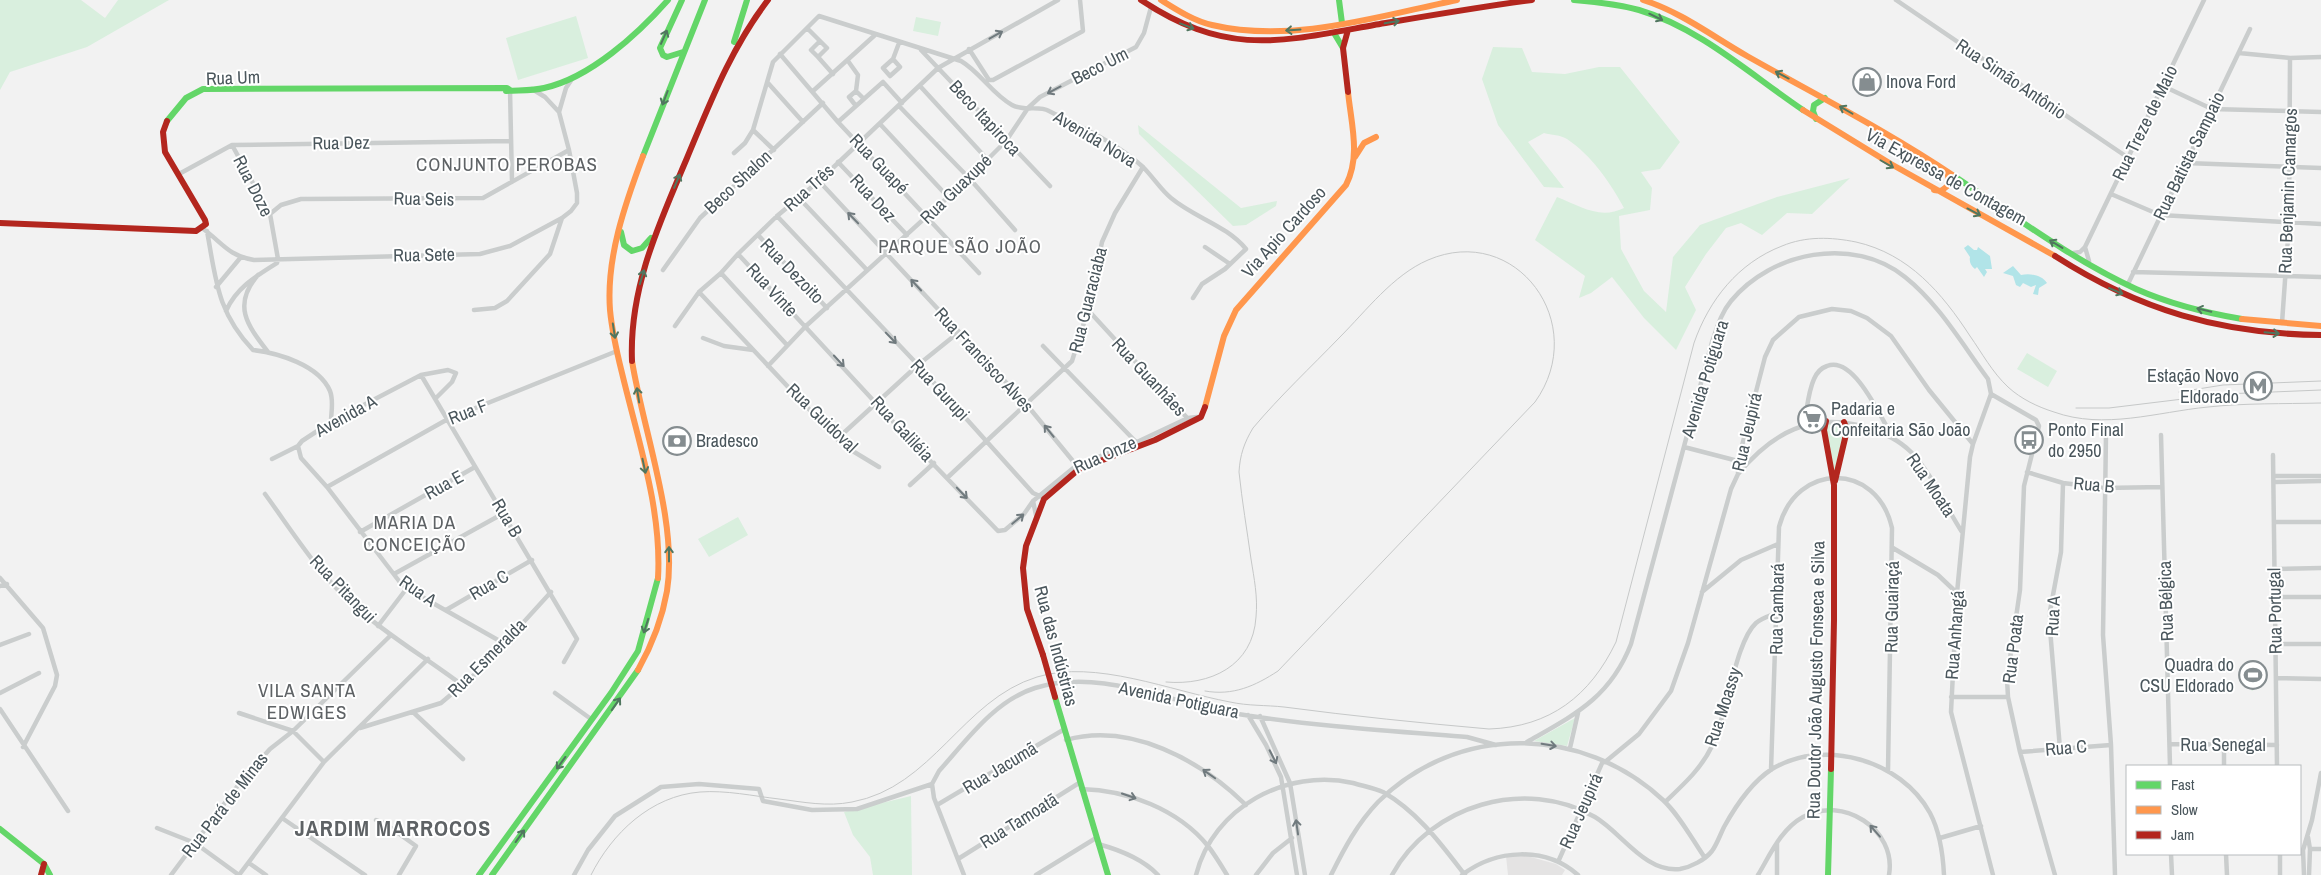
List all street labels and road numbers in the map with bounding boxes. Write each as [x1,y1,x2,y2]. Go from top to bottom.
street label: Rua Simão Antônio [1951,32,2071,125]
street label: Beco Um [1067,41,1132,90]
street label: Rua Treze de Maio [2106,61,2183,185]
street label: Rua Um [205,64,260,91]
street label: Beco Itapiroca [944,74,1027,161]
street label: Rua Batista Sampaio [2147,87,2231,224]
street label: Avenida Nova [1048,104,1141,173]
street label: Rua Benjamin Camargos [2272,108,2303,274]
street label: Via Expressa de Contagem [1861,122,2031,231]
street label: Rua Guapé [844,128,915,199]
street label: Rua Dez [312,130,370,155]
street label: Beco Shalon [699,144,777,219]
street label: Rua Guaxupé [914,148,997,229]
street label: Rua Doze [227,151,279,221]
street label: Rua Três [778,158,839,217]
street label: Rua Dez [845,168,902,227]
street label: Via Apio Cardoso [1236,180,1332,283]
street label: Rua Seis [393,185,455,212]
street label: Rua Dezoito [755,232,830,309]
street label: Rua Sete [393,241,455,268]
street label: Rua Guaraciaba [1062,244,1113,355]
street label: Rua Vinte [741,257,804,322]
street label: Rua Francisco Alves [929,302,1040,418]
street label: Avenida Potiguara [1674,317,1734,442]
street label: Rua Guanhães [1106,332,1192,421]
street label: Rua Gurupi [905,353,976,426]
street label: Rua Guidoval [781,377,863,458]
street label: Avenida A [309,388,381,443]
street label: Rua Galiléia [865,390,939,467]
street label: Rua Jeupirá [1725,390,1768,474]
street label: Rua F [444,392,491,431]
street label: Rua Onze [1069,430,1140,479]
street label: Rua Moata [1901,448,1962,522]
street label: Rua E [420,464,468,505]
street label: Rua B [2073,470,2116,499]
street label: Rua B [486,494,529,542]
street label: Rua Doutor João Augusto Fonseca e Silva [1801,541,1830,819]
street label: Rua Pitangui [304,549,382,628]
street label: Rua Bélgica [2152,560,2179,642]
street label: Rua Guairaçá [1878,561,1905,653]
street label: Rua C [464,563,513,606]
street label: Rua Cambará [1763,563,1790,655]
street label: Rua Portugal [2261,568,2288,654]
street label: Rua A [395,569,442,612]
street label: Rua das Indústrias [1028,583,1085,709]
street label: Rua Anhangá [1939,589,1970,680]
street label: Rua A [2039,595,2066,637]
street label: Rua Esmeralda [442,613,531,702]
street label: Rua Poata [1996,613,2029,685]
street label: Rua Moassy [1698,663,1747,750]
street label: Avenida Potiguara [1116,674,1241,724]
street label: Rua Senegal [2180,732,2266,757]
street label: Rua C [2044,733,2088,762]
street label: Rua Jacumã [958,736,1042,800]
street label: Rua Pará de Minas [176,747,274,862]
street label: Rua Jeupirá [1553,769,1608,853]
street label: Rua Tamoatã [975,787,1063,854]

